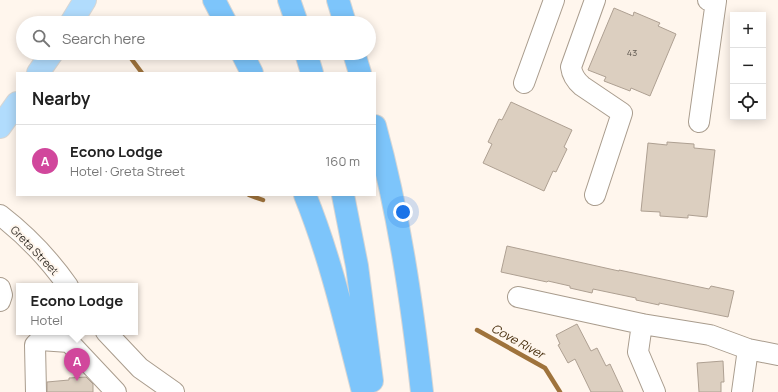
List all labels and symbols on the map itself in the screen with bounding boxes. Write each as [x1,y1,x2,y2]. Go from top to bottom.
house number: 43 [627,46,637,59]
your location [393,202,413,222]
street label: Greta Street [8,222,62,278]
water label: Cove River [488,319,549,363]
pin: A [64,348,90,381]

